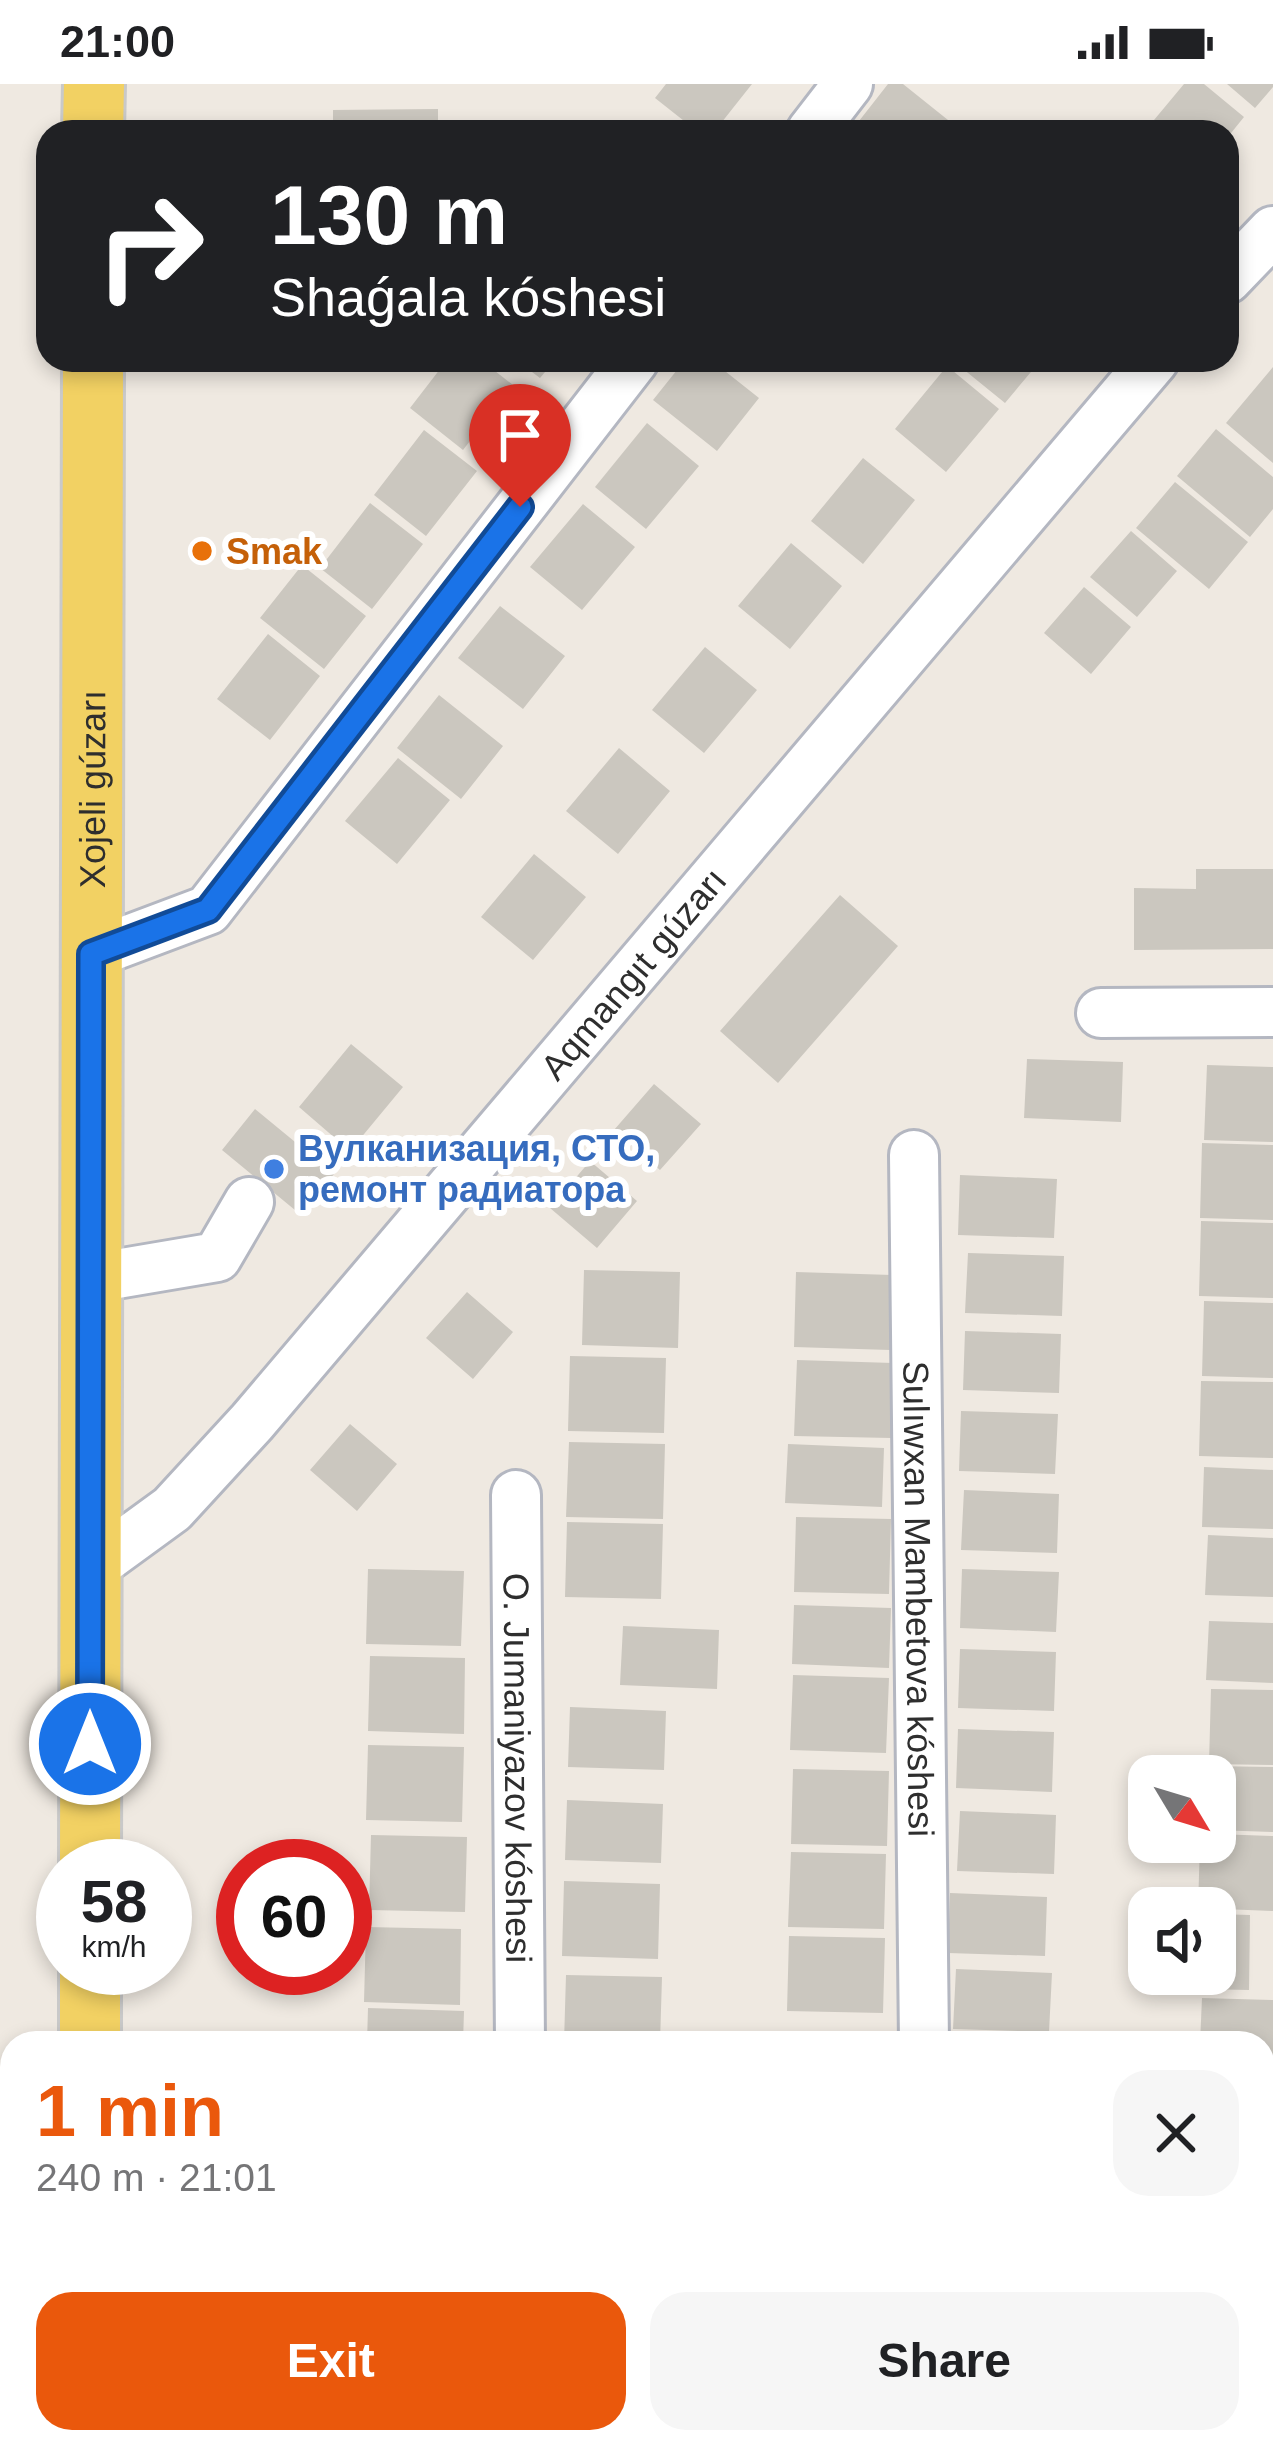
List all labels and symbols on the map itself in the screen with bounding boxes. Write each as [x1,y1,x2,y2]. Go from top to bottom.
pin [469,384,571,507]
place label: Smak [226,531,323,572]
marker: Smak [189,538,215,564]
street label: Xojeli gúzarı [72,690,113,888]
street label: Aqmangıt gúzarı [532,860,735,1088]
place label: Вулканизация, СТО, ремонт радиатора [298,1128,655,1210]
marker: Вулканизация, СТО, ремонт радиатора [261,1156,287,1182]
street label: Sulıwxan Mambetova kóshesi [895,1361,942,1837]
street label: O. Jumaniyazov kóshesi [496,1573,539,1963]
position arrow [27,1681,153,1807]
north arrow [1128,1755,1236,1863]
speed limit sign: 60 [216,1839,372,1995]

